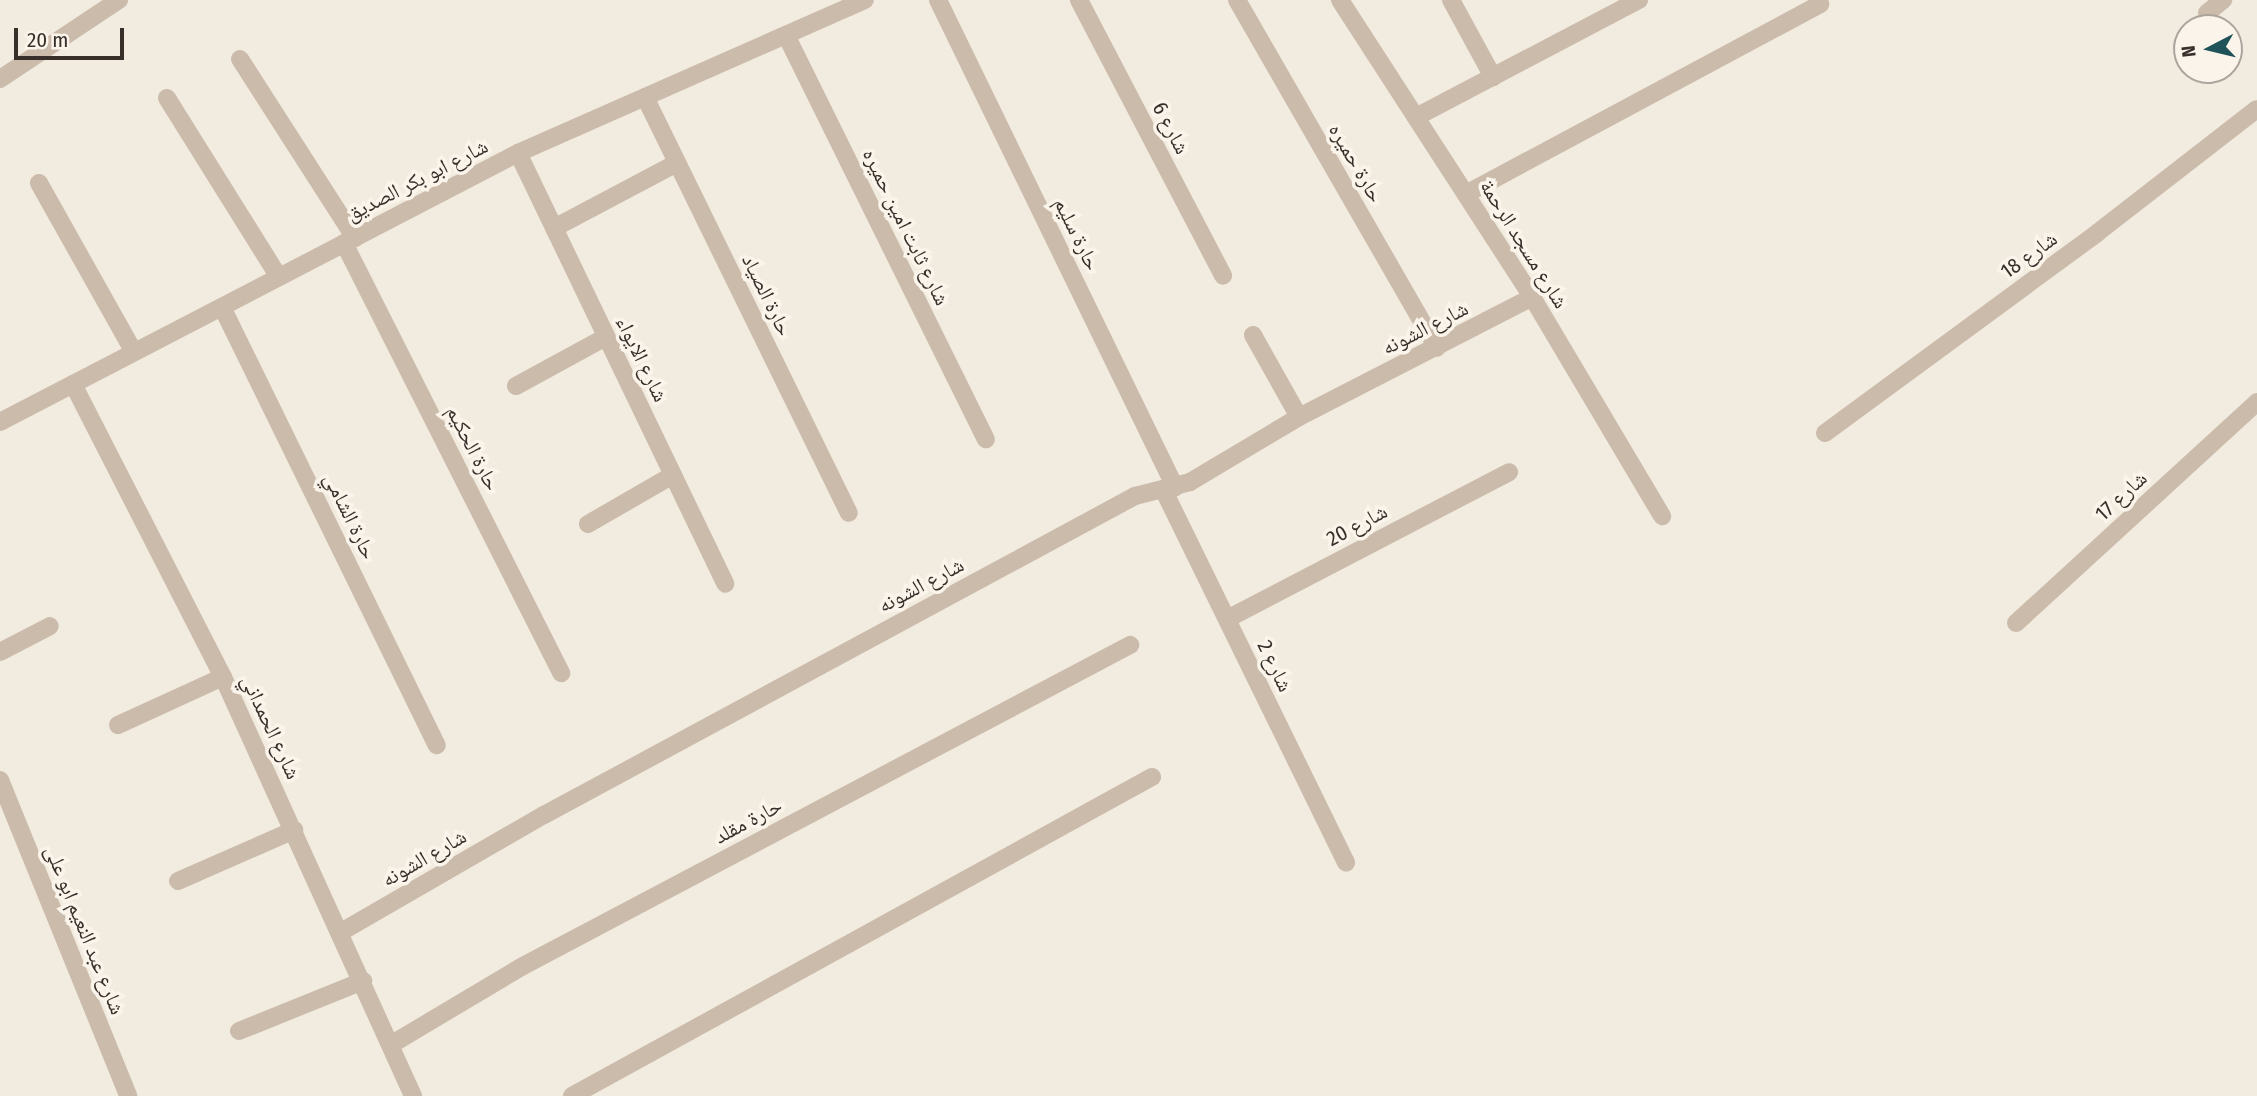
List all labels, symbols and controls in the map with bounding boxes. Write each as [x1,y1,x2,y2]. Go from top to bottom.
scale bar [18,14,128,58]
north arrow [2173,14,2243,84]
text: 20 m [27,27,68,53]
text: N [2177,44,2201,58]
street label: شارع 6 [1147,98,1195,158]
street label: حارة حميره [1323,119,1389,207]
street label: شارع ابو بكر الصديق [342,133,492,227]
street label: شارع ثابت امين حميره [857,145,955,309]
street label: شارع مسجد الرحمة [1474,175,1574,313]
street label: حارة سليم [1049,193,1105,275]
street label: شارع 18 [1996,226,2062,284]
street label: حارة الصياد [736,250,798,340]
street label: شارع الشونه [1378,296,1472,360]
street label: شارع الايواء [611,312,673,406]
street label: حارة الحكيم [441,401,505,495]
street label: شارع 17 [2090,466,2152,526]
street label: حارة الشامي [318,469,382,563]
street label: شارع 20 [1322,499,1392,551]
street label: شارع الشونه [874,552,968,618]
street label: شارع 2 [1252,636,1298,696]
street label: شارع الحمداني [236,671,306,783]
street label: حارة مقلد [710,793,786,849]
street label: شارع الشونه [377,824,471,892]
street label: شارع عبد النعيم ابو على [40,842,130,1018]

